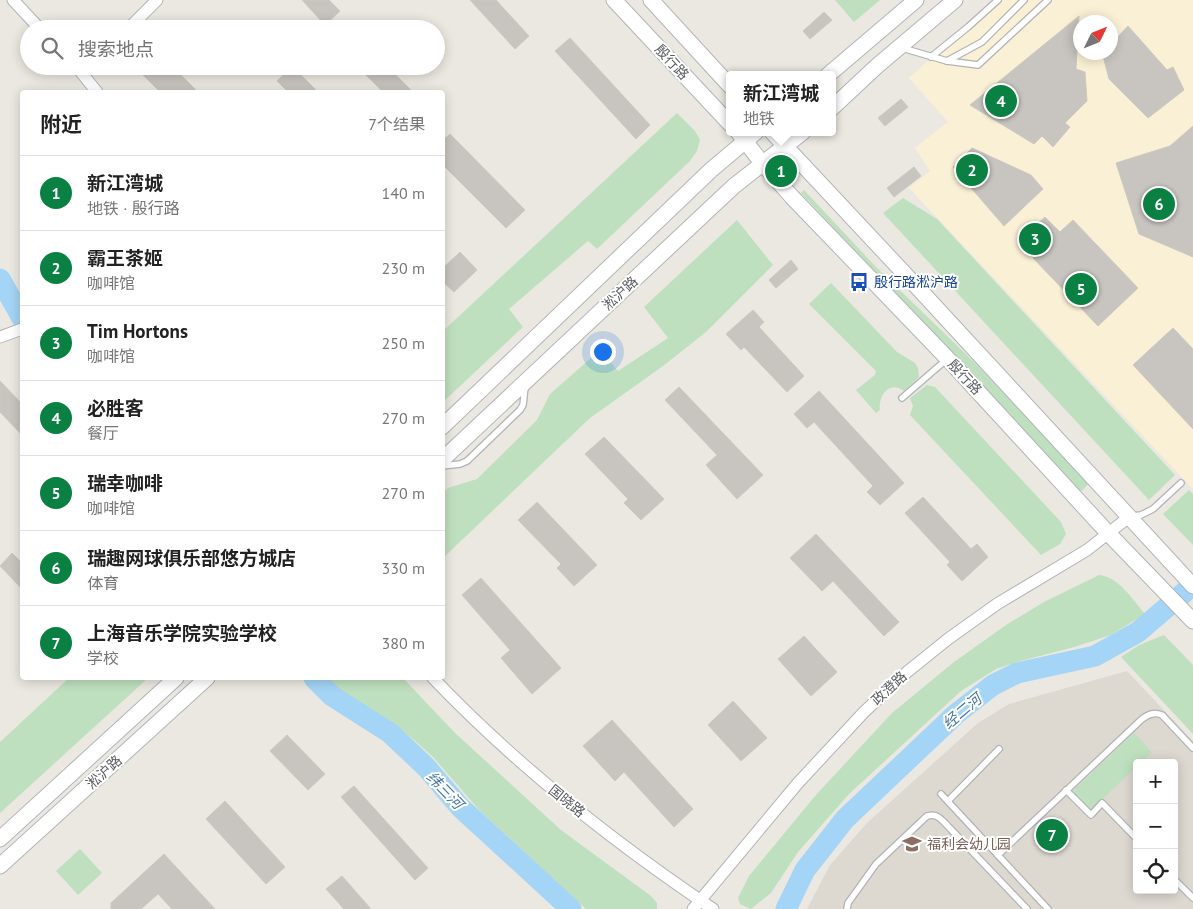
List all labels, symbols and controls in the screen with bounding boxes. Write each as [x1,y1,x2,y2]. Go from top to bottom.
north arrow [1073,15,1118,60]
search box [20,20,445,75]
icon: search [38,34,66,62]
text: 搜索地点 [78,37,154,61]
street label: 殷行路 [651,41,693,83]
popup [726,71,836,136]
text: 新江湾城 [743,81,819,105]
pin: 4 [985,82,1017,120]
text: 地铁 [743,108,775,128]
text: 附近 [40,111,82,138]
text: 7个结果 [368,114,425,134]
pin: 2 [956,151,988,189]
pin: 1 [765,152,797,190]
text: 新江湾城 [87,171,163,195]
text: 1 [51,183,61,203]
text: 140 m [382,183,425,203]
pin: 6 [1143,185,1175,223]
text: 地铁 · 殷行路 [87,198,180,218]
pin: 3 [1019,220,1051,258]
text: 霸王茶姬 [87,246,163,270]
text: 2 [51,258,61,278]
text: 230 m [382,258,425,278]
pin: 5 [1065,270,1097,308]
bus stop icon: 殷行路淞沪路 [848,271,870,293]
street label: 淞沪路 [599,272,641,314]
text: 咖啡馆 [87,273,135,293]
place label: 殷行路淞沪路 [874,273,958,291]
text: Tim Hortons [87,319,188,343]
text: 3 [51,333,61,353]
text: 250 m [382,333,425,353]
your location [590,339,616,365]
text: 咖啡馆 [87,346,135,366]
street label: 殷行路 [944,356,986,398]
text: 必胜客 [87,396,144,420]
text: 4 [51,408,61,428]
text: 270 m [382,408,425,428]
text: 餐厅 [87,423,119,443]
text: 瑞幸咖啡 [87,471,163,495]
text: 5 [51,483,61,503]
text: 270 m [382,483,425,503]
text: 咖啡馆 [87,498,135,518]
text: 瑞趣网球俱乐部悠方城店 [87,546,296,570]
text: 6 [51,558,61,578]
text: 330 m [382,558,425,578]
text: 体育 [87,573,119,593]
text: 上海音乐学院实验学校 [87,621,277,645]
text: 7 [51,633,61,653]
text: 380 m [382,633,425,653]
text: 学校 [87,648,119,668]
street label: 政澄路 [868,667,910,709]
water label: 经二河 [939,687,988,733]
street label: 淞沪路 [82,751,126,793]
map controls [1133,759,1178,894]
button: + [1133,759,1178,804]
water label: 纬三河 [423,767,470,815]
street label: 国晓路 [545,781,589,821]
button: − [1133,804,1178,849]
pin: 7 [1036,816,1068,854]
school or university icon: 福利会幼儿园 [901,833,923,855]
place label: 福利会幼儿园 [927,835,1011,853]
button: locate [1133,849,1178,894]

